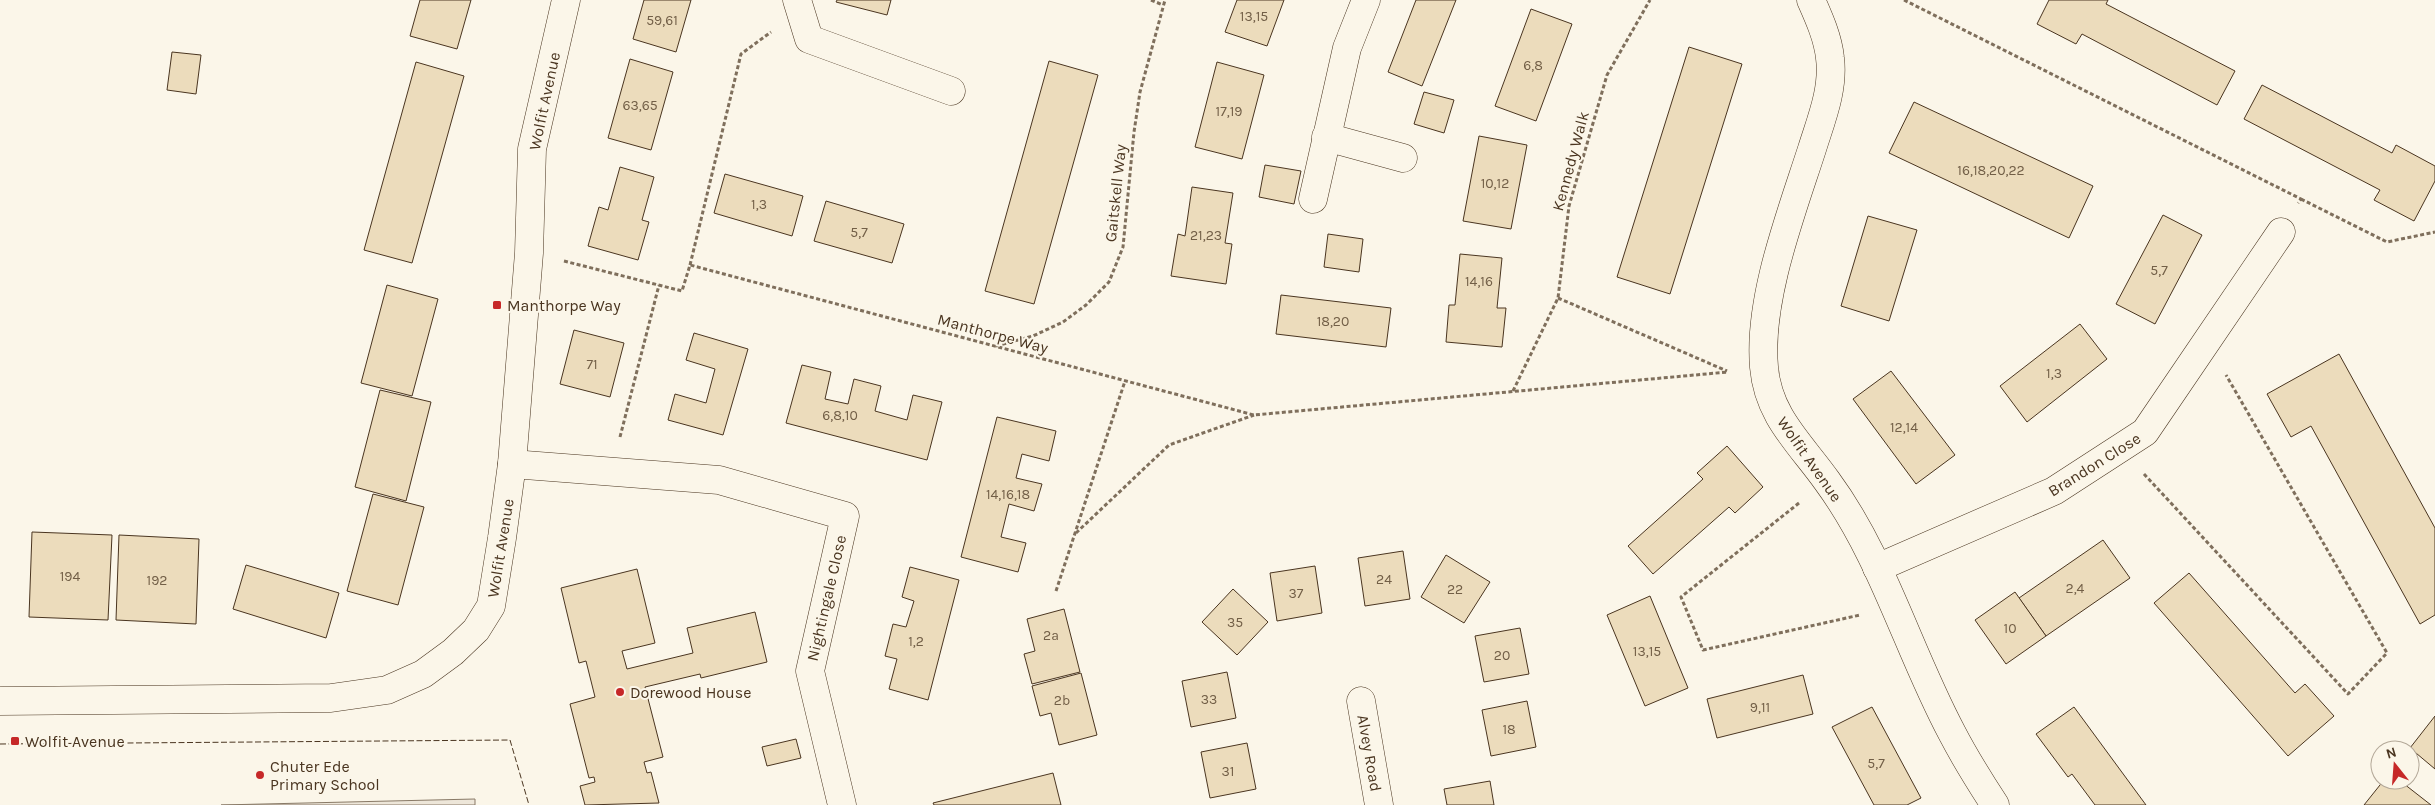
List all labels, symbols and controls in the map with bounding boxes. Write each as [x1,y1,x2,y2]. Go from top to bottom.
house number: 13,15 [1240,8,1268,25]
house number: 59,61 [646,12,678,29]
street label: Wolfit Avenue [525,50,564,152]
house number: 6,8 [1523,57,1543,74]
house number: 63,65 [622,97,658,114]
house number: 17,19 [1216,103,1242,120]
street label: Kennedy Walk [1548,109,1593,213]
street label: Gaitskell Way [1101,143,1130,243]
house number: 16,18,20,22 [1957,162,2025,179]
house number: 10,12 [1481,175,1509,192]
house number: 1,3 [751,196,767,213]
house number: 5,7 [850,224,868,241]
house number: 21,23 [1190,227,1222,244]
house number: 5,7 [2150,262,2168,279]
house number: 14,16 [1465,273,1493,290]
place label: Manthorpe Way [507,296,621,315]
marker: Manthorpe Way [491,299,503,311]
street label: Manthorpe Way [936,310,1051,358]
house number: 18,20 [1317,313,1349,330]
house number: 71 [586,356,598,373]
house number: 1,3 [2046,365,2062,382]
house number: 6,8,10 [822,407,858,424]
street label: Wolfit Avenue [1773,413,1846,506]
house number: 12,14 [1890,419,1918,436]
street label: Brandon Close [2044,428,2144,500]
house number: 14,16,18 [986,486,1030,503]
street label: Wolfit Avenue [483,497,518,599]
street label: Nightingale Close [803,533,850,663]
house number: 194 [60,568,80,585]
house number: 24 [1376,571,1392,588]
house number: 192 [147,572,167,589]
house number: 2,4 [2066,580,2085,597]
house number: 22 [1447,581,1463,598]
house number: 37 [1289,585,1304,602]
house number: 35 [1227,614,1243,631]
house number: 10 [2004,620,2016,637]
house number: 2a [1043,627,1059,644]
house number: 1,2 [908,633,924,650]
house number: 13,15 [1633,643,1661,660]
house number: 20 [1494,647,1510,664]
place label: Dorewood House [630,683,751,702]
marker: Dorewood House [614,686,626,698]
house number: 33 [1201,691,1217,708]
house number: 2b [1054,692,1070,709]
house number: 9,11 [1750,699,1770,716]
street label: Alvey Road [1353,713,1386,793]
house number: 18 [1502,721,1516,738]
place label: Wolfit Avenue [25,732,125,751]
marker: Wolfit Avenue [9,735,21,747]
north arrow [2370,740,2420,790]
text: N [2384,743,2399,763]
house number: 5,7 [1867,755,1885,772]
place label: Chuter Ede Primary School [270,757,380,794]
house number: 31 [1222,763,1234,780]
marker: Chuter Ede Primary School [254,769,266,781]

